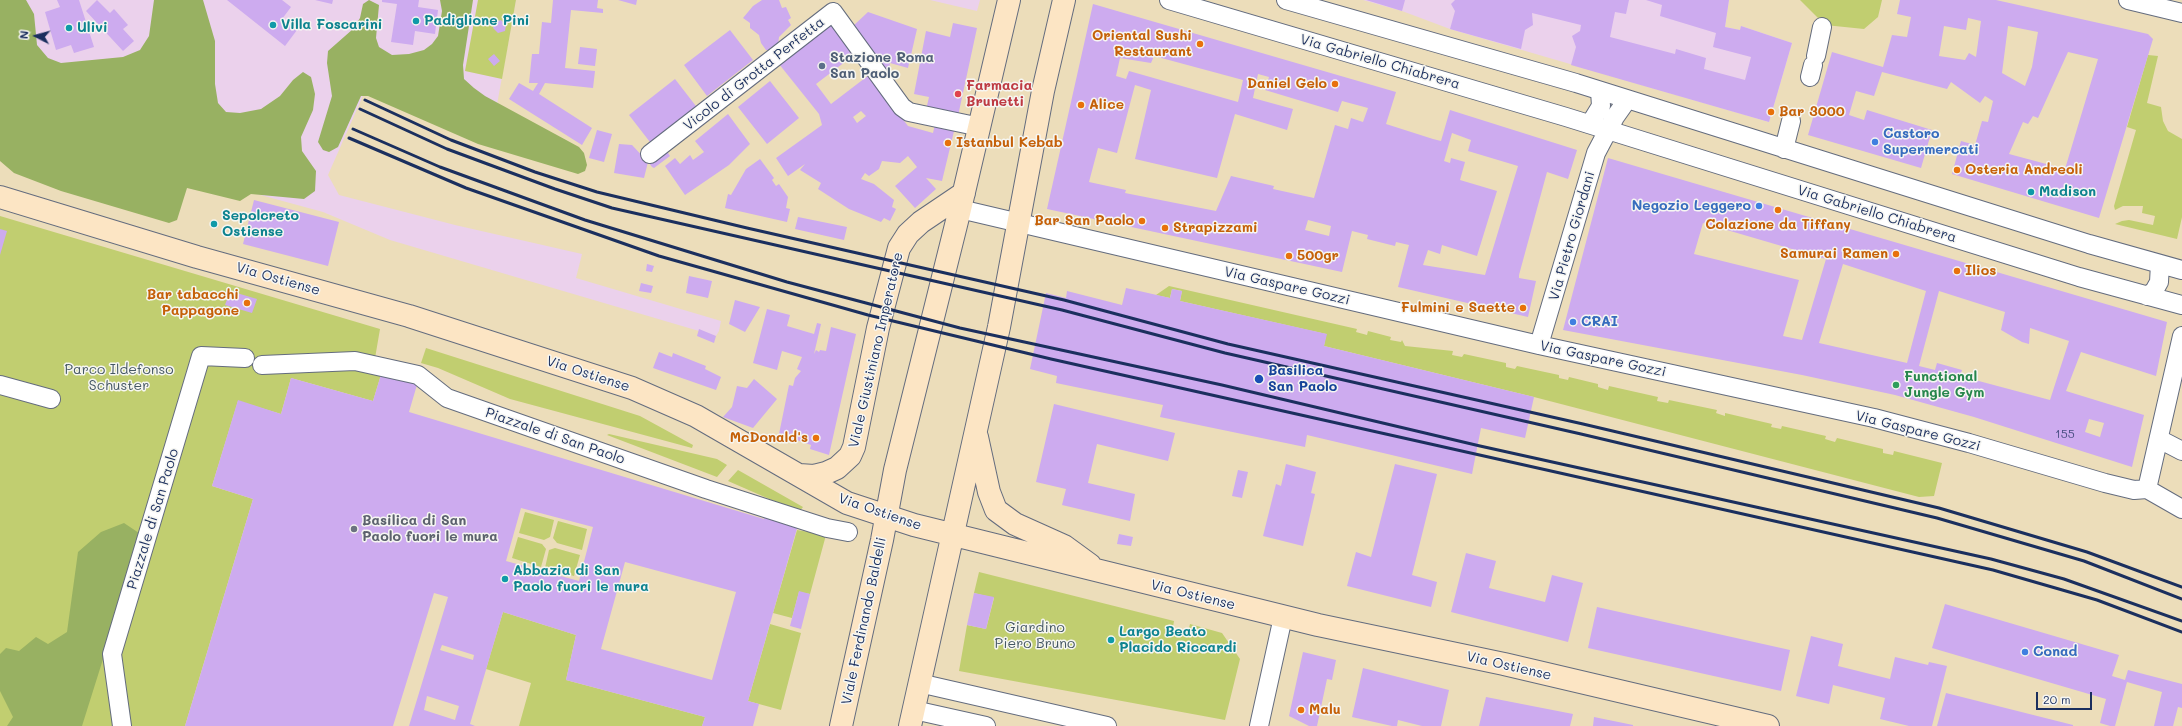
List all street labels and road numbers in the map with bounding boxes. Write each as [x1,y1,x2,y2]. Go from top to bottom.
street label: Vicolo di Grotta Perfetta [680,14,828,134]
street label: Via Gabriello Chiabrera [1298,31,1462,93]
street label: Via Pietro Giordani [1546,169,1598,303]
street label: Via Gabriello Chiabrera [1795,182,1959,246]
street label: Viale Giustiniano Imperatore [845,251,907,449]
street label: Via Ostiense [234,259,322,299]
street label: Via Gaspare Gozzi [1223,263,1351,309]
street label: Via Gaspare Gozzi [1538,337,1668,381]
street label: Via Ostiense [544,353,632,395]
street label: Piazzale di San Paolo [483,404,627,468]
street label: Via Gaspare Gozzi [1854,407,1982,455]
street label: Piazzale di San Paolo [124,447,182,591]
street label: Via Ostiense [836,490,924,534]
street label: Viale Ferdinando Baldelli [838,536,890,706]
street label: Via Ostiense [1149,576,1237,614]
street label: Via Ostiense [1465,648,1553,684]

